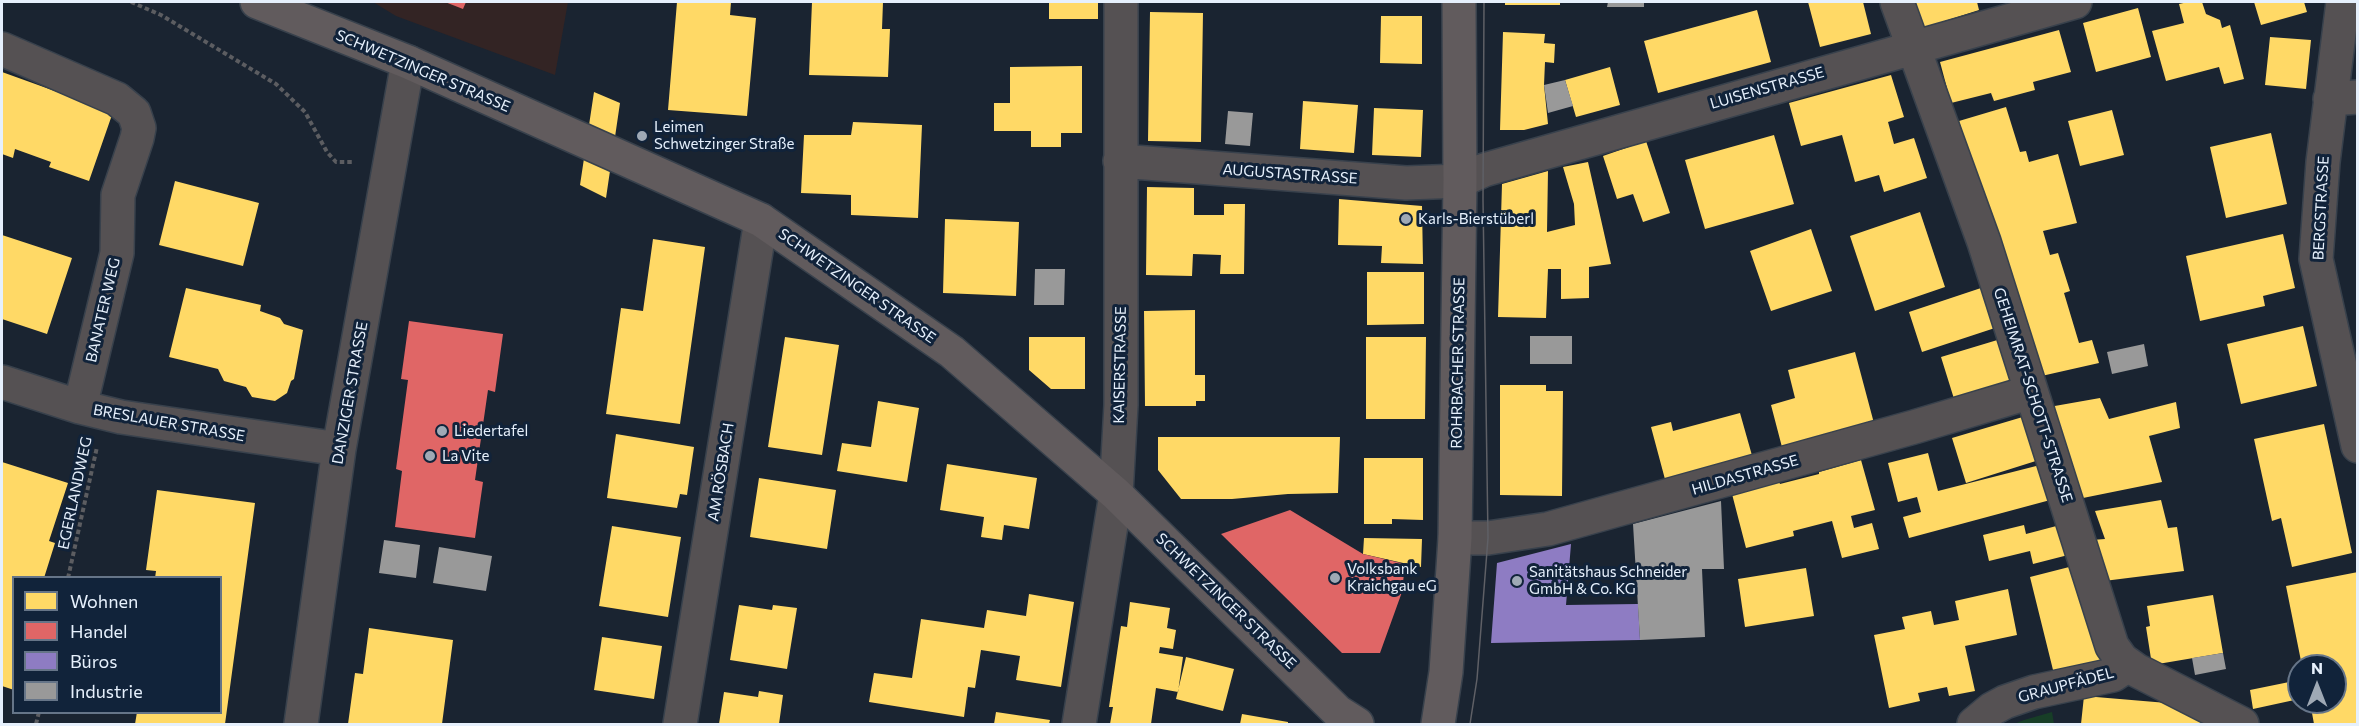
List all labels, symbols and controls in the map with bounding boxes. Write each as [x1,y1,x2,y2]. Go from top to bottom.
street label: SCHWETZINGER STRASSE [333,26,513,116]
street label: LUISENSTRASSE [1708,63,1826,113]
place label: Leimen Schwetzinger Straße [654,118,794,153]
marker: Leimen Schwetzinger Straße [635,129,649,143]
street label: BERGSTRASSE [2309,155,2333,261]
street label: AUGUSTASTRASSE [1222,160,1358,188]
place label: Karls-Bierstüberl [1418,210,1534,228]
marker: Karls-Bierstüberl [1399,212,1413,226]
street label: SCHWETZINGER STRASSE [775,225,939,347]
street label: BANATER WEG [82,256,124,364]
street label: ROHRBACHER STRASSE [1448,277,1468,449]
street label: GEHEIMRAT-SCHOTT-STRASSE [1990,285,2076,505]
street label: KAISERSTRASSE [1110,306,1130,424]
street label: DANZIGER STRASSE [329,320,371,466]
street label: BRESLAUER STRASSE [92,401,246,445]
street label: AM RÖSBACH [704,421,738,523]
place label: Liedertafel [454,422,528,440]
marker: Liedertafel [435,424,449,438]
street label: EGERLANDWEG [54,435,96,551]
place label: La Vite [442,447,489,465]
marker: La Vite [423,449,437,463]
street label: HILDASTRASSE [1690,451,1800,499]
street label: SCHWETZINGER STRASSE [1152,529,1300,673]
place label: Volksbank Kraichgau eG [1347,560,1437,595]
place label: Sanitätshaus Schneider GmbH & Co. KG [1529,563,1687,598]
marker: Volksbank Kraichgau eG [1328,571,1342,585]
marker: Sanitätshaus Schneider GmbH & Co. KG [1510,574,1524,588]
legend [12,576,222,714]
text: Wohnen [70,590,138,612]
text: Handel [70,620,128,642]
text: Büros [70,650,117,672]
north arrow [2287,654,2347,714]
text: N [2311,658,2323,677]
street label: GRAUPFÄDEL [2016,664,2116,706]
text: Industrie [70,680,143,702]

